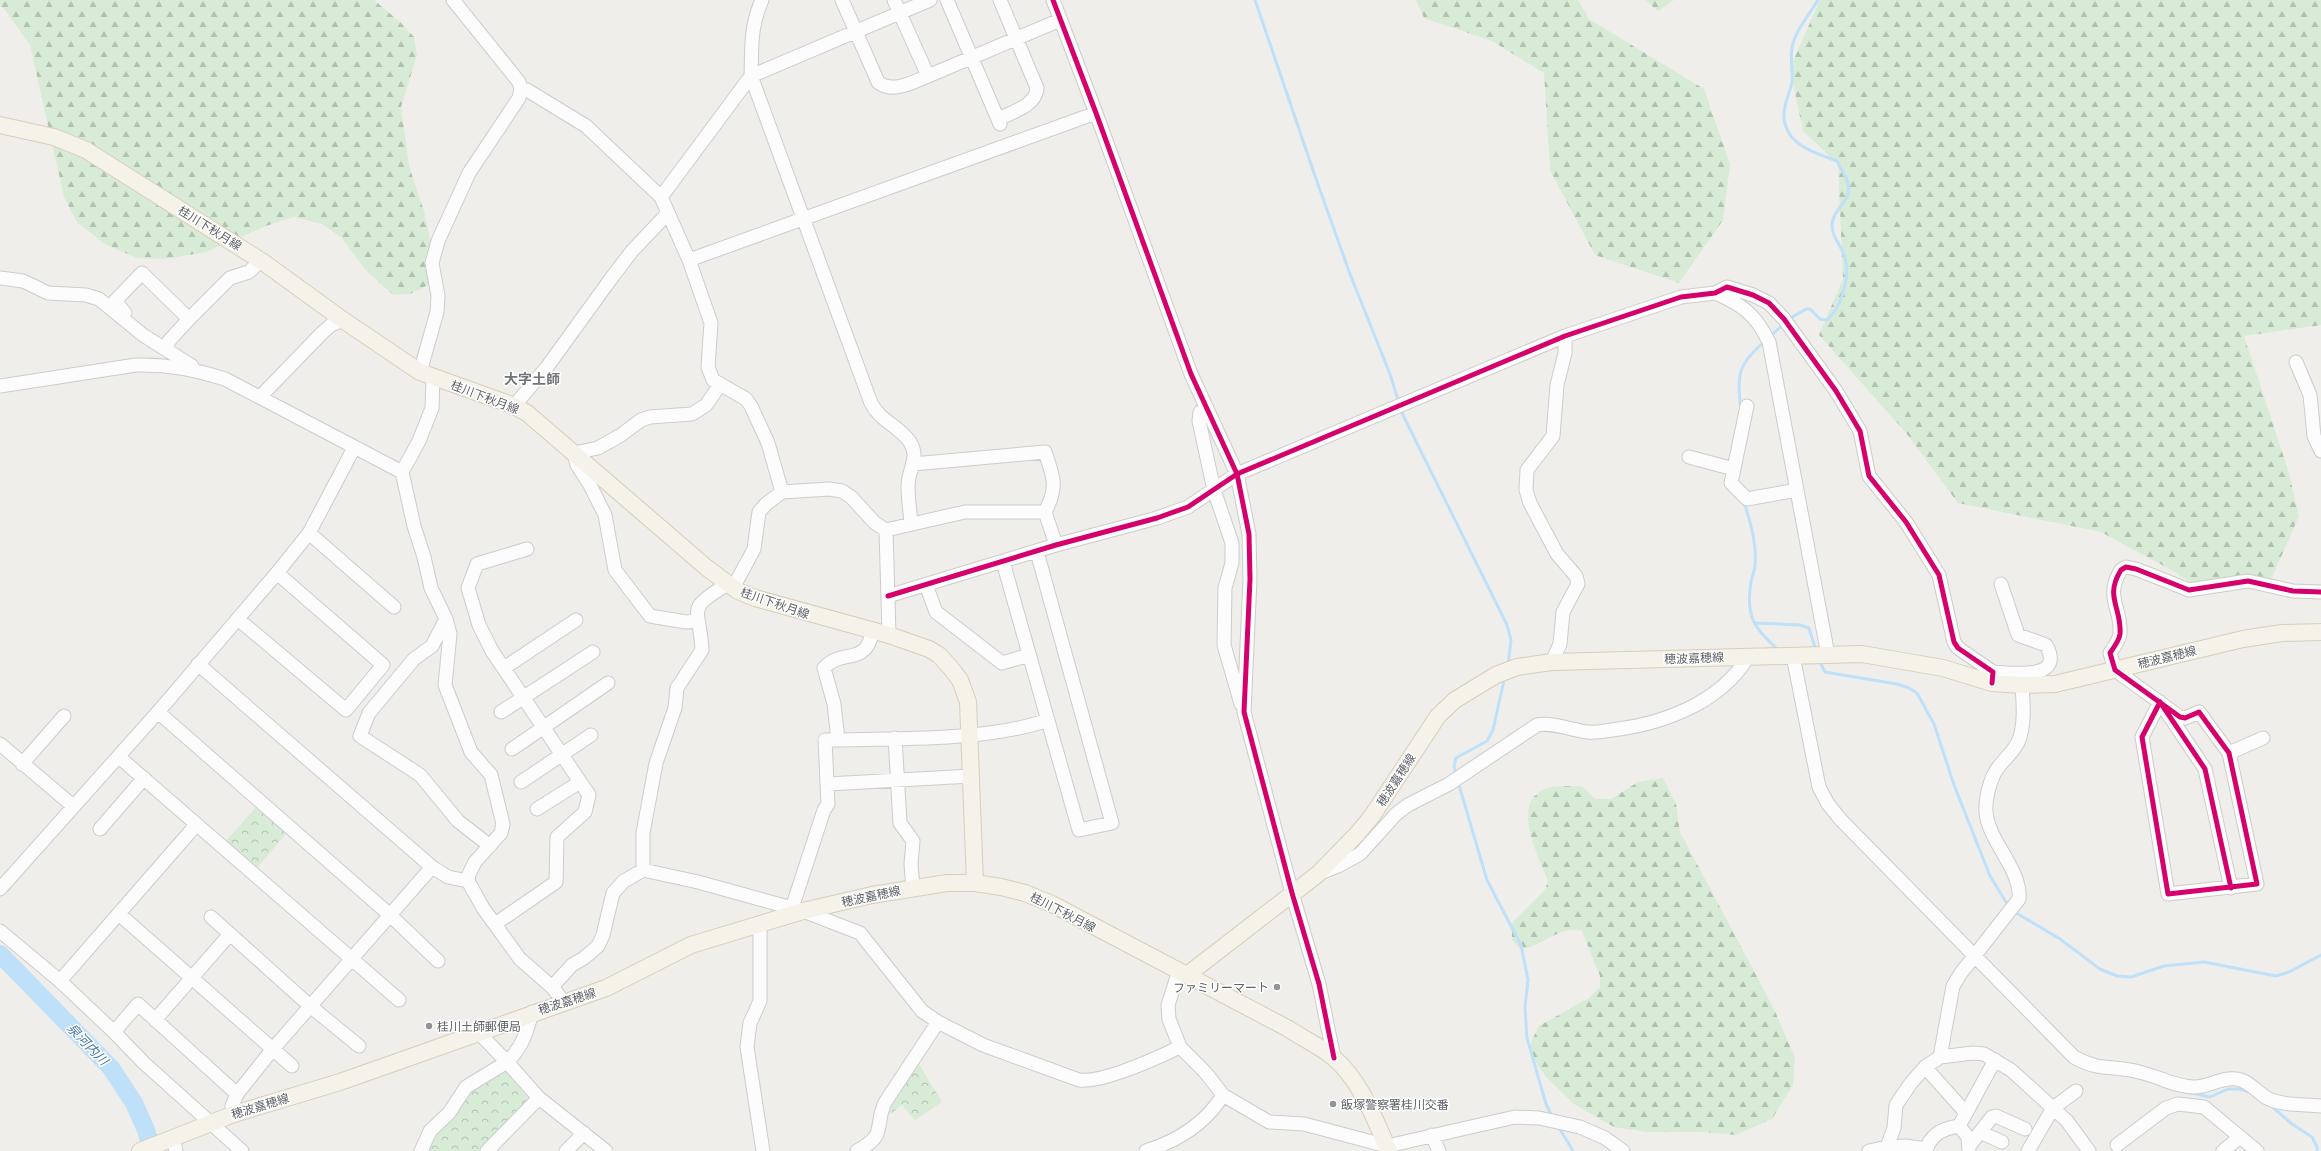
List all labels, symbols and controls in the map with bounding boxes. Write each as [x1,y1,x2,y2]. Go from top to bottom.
street label: 桂川下秋月線 [175,202,245,254]
district label: 大字土師 [504,369,560,388]
street label: 桂川下秋月線 [448,376,522,418]
street label: 桂川下秋月線 [738,583,812,623]
street label: 穂波嘉穂線 [2136,641,2198,673]
street label: 穂波嘉穂線 [1664,648,1724,668]
street label: 穂波嘉穂線 [1373,750,1419,810]
street label: 穂波嘉穂線 [840,881,902,911]
street label: 桂川下秋月線 [1027,888,1099,936]
place label: ファミリーマート [1173,979,1269,996]
marker: ファミリーマート [1272,982,1282,992]
street label: 穂波嘉穂線 [536,984,598,1018]
place label: 桂川土師郵便局 [437,1018,521,1035]
water label: 泉河内川 [63,1019,114,1070]
marker: 桂川土師郵便局 [424,1021,434,1031]
street label: 穂波嘉穂線 [229,1089,291,1123]
place label: 飯塚警察署桂川交番 [1341,1096,1449,1113]
marker: 飯塚警察署桂川交番 [1328,1099,1338,1109]

